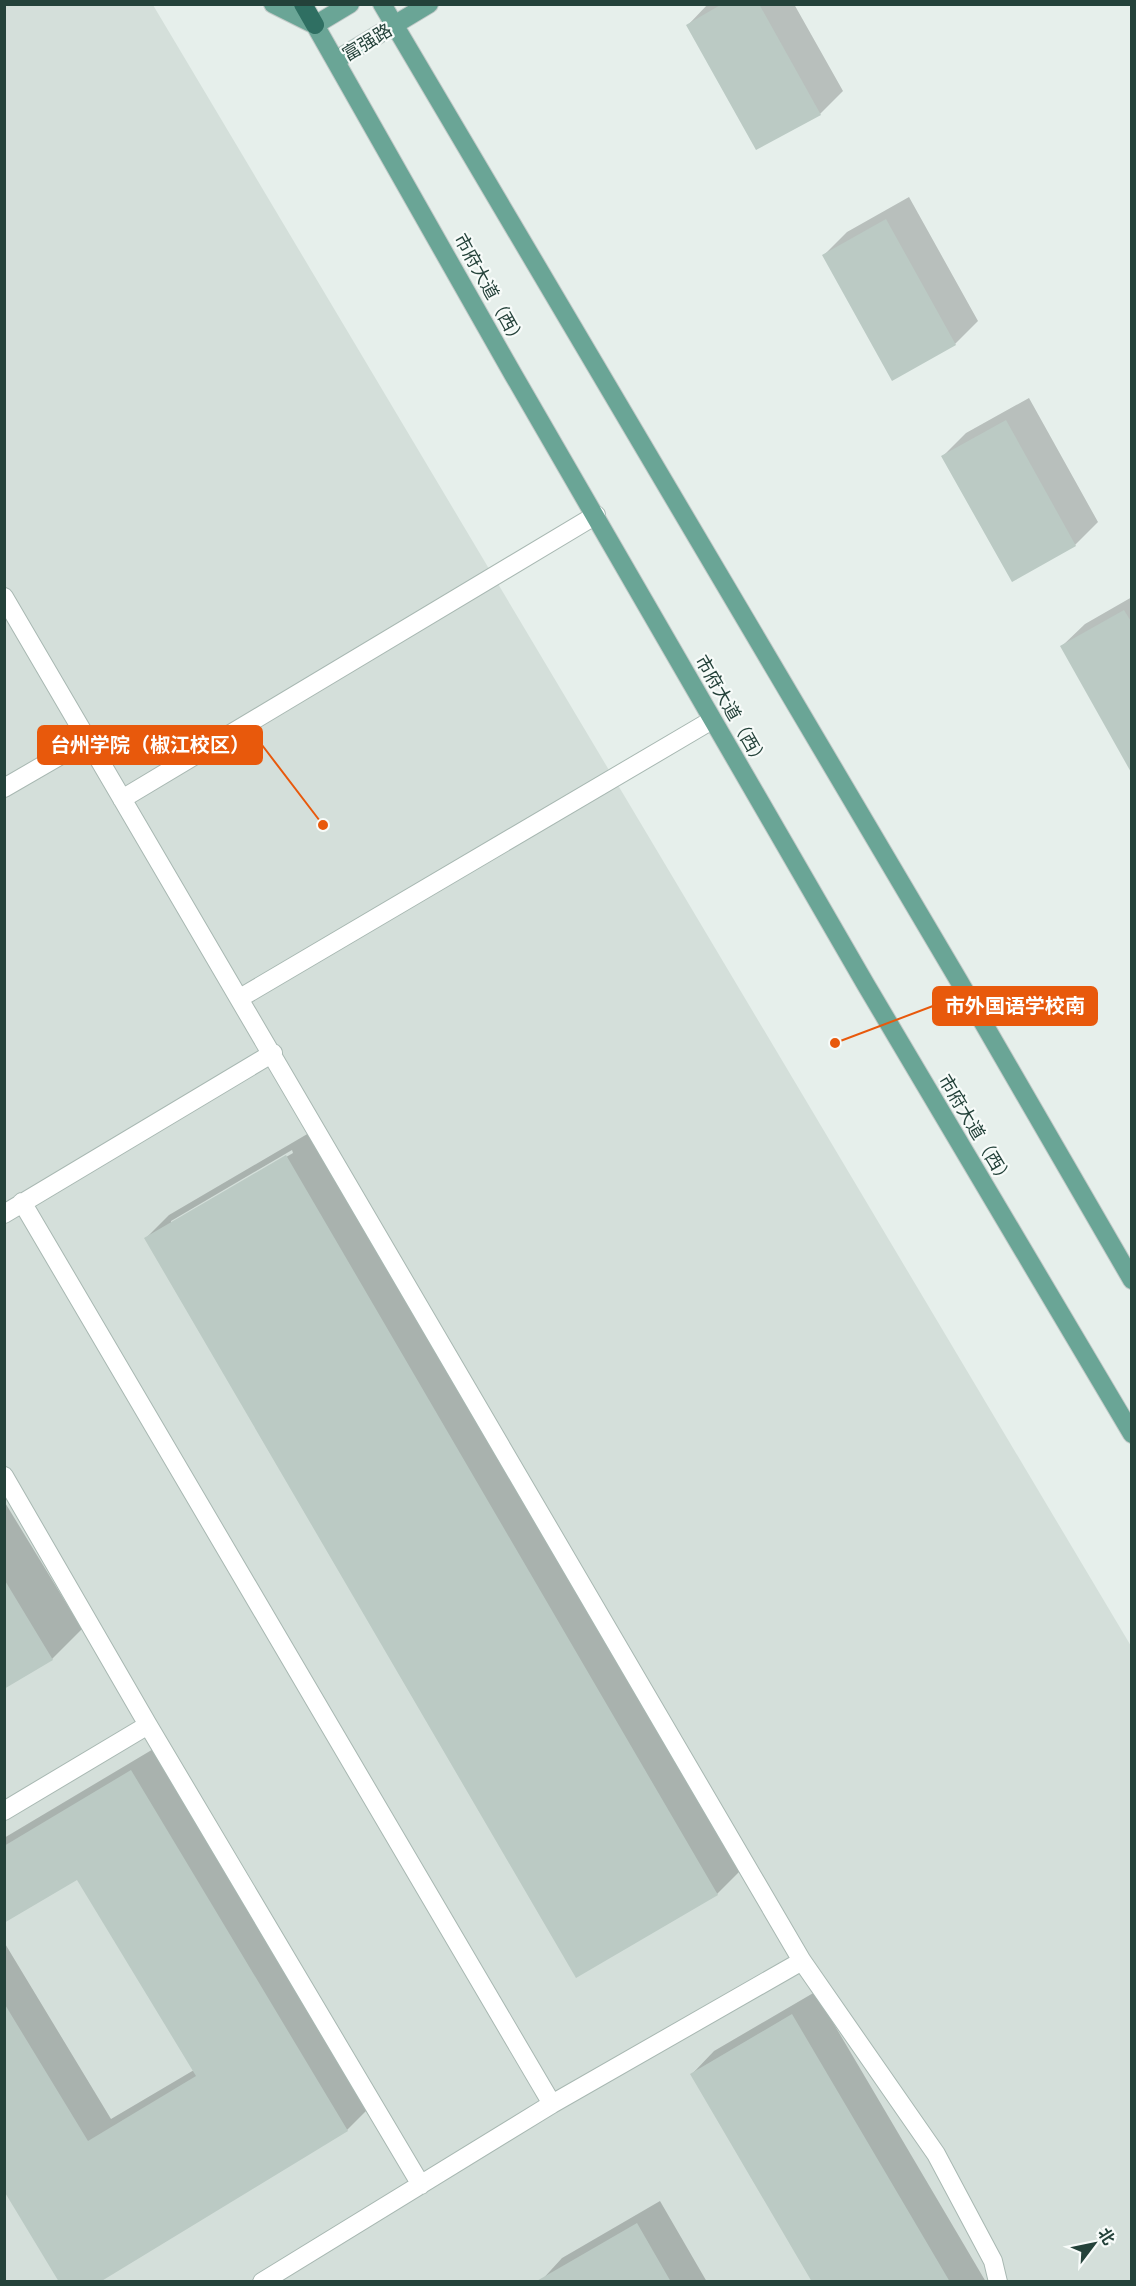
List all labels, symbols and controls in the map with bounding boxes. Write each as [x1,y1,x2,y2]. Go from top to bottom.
street label: 富强路 [338,18,396,66]
street label: 市府大道（西） [449,229,531,351]
street label: 市府大道（西） [691,651,773,771]
callout: 台州学院（椒江校区） [38,726,262,764]
text: 台州学院（椒江校区） [50,732,250,758]
callout: 市外国语学校南 [933,987,1097,1025]
text: 市外国语学校南 [945,993,1085,1019]
street label: 市府大道（西） [934,1070,1018,1190]
north arrow [1064,2214,1124,2274]
text: 北 [1093,2224,1119,2249]

